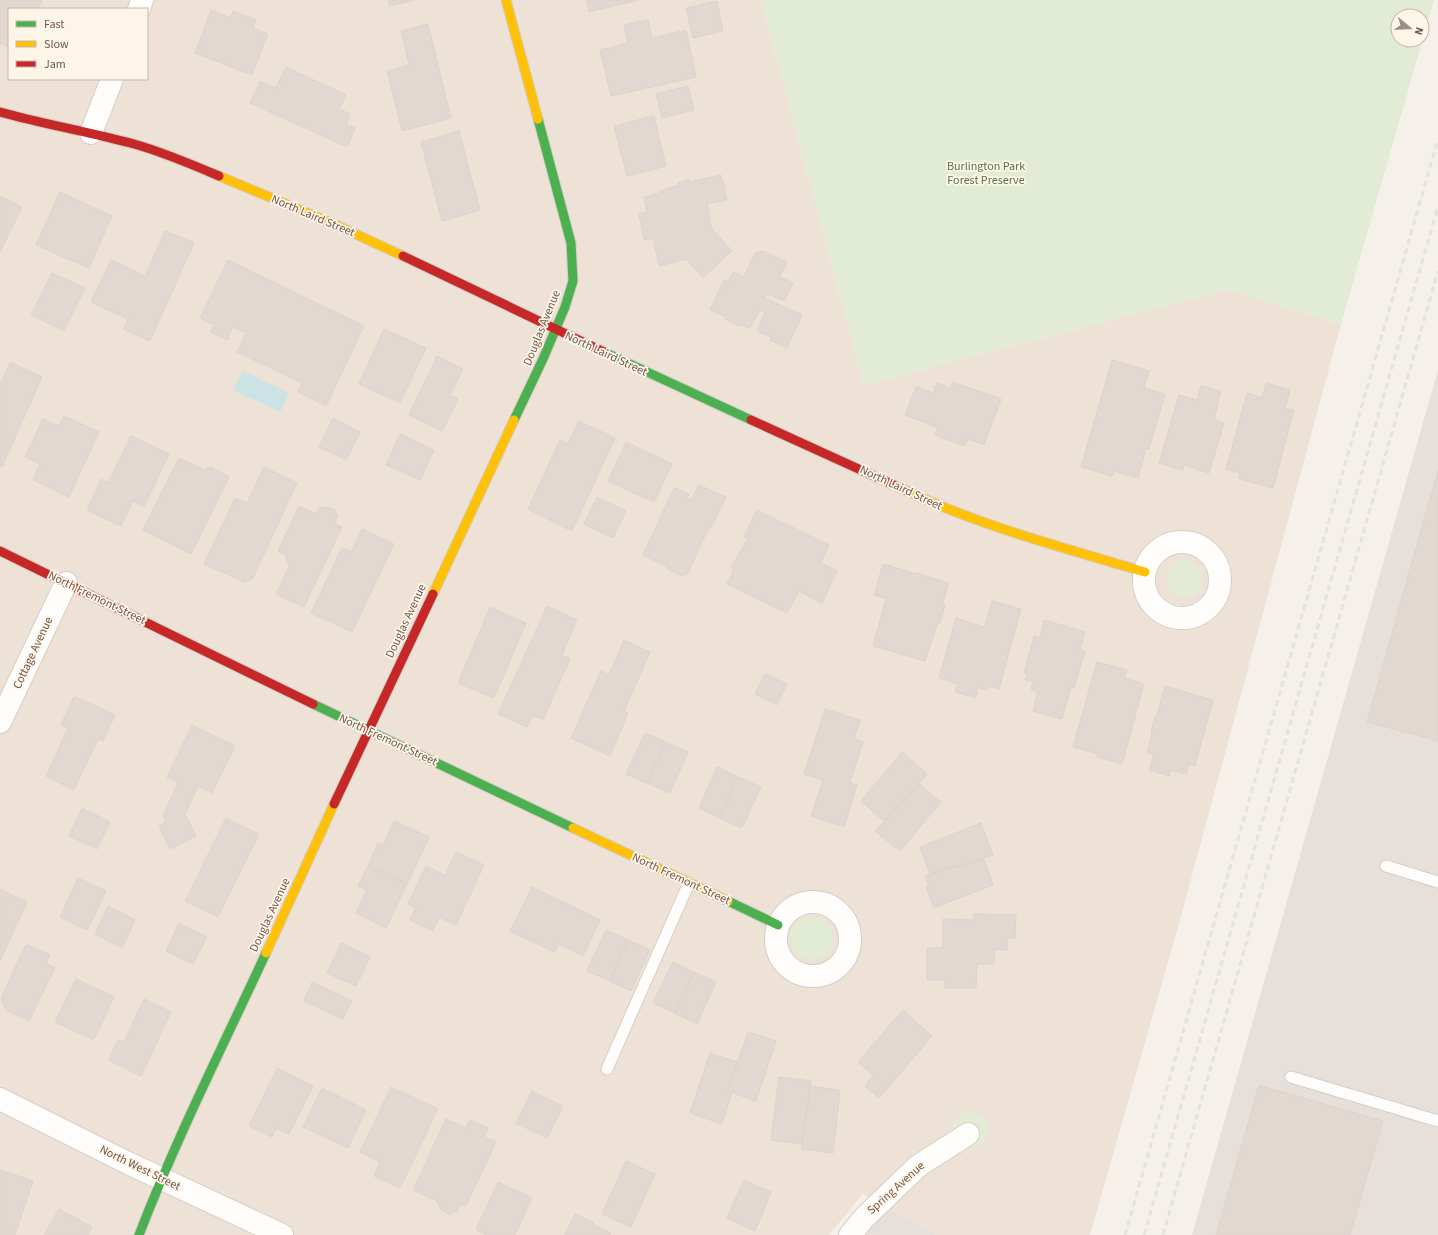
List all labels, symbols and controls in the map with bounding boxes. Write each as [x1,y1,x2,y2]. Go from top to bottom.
legend [8,8,148,80]
north arrow [1390,8,1430,48]
text: Fast [44,16,64,33]
text: N [1411,25,1427,37]
text: Slow [44,36,69,53]
text: Jam [44,56,66,73]
park label: Burlington Park Forest Preserve [947,158,1025,189]
street label: North Laird Street [269,191,357,241]
street label: Douglas Avenue [519,288,565,368]
street label: North Laird Street [562,327,650,381]
street label: North Laird Street [857,461,945,515]
street label: North Fremont Street [45,567,149,629]
street label: Douglas Avenue [381,581,431,661]
street label: Cottage Avenue [9,614,57,692]
street label: North Fremont Street [336,710,440,770]
street label: North Fremont Street [629,849,733,909]
street label: Douglas Avenue [245,875,295,955]
street label: North West Street [97,1141,183,1195]
street label: Spring Avenue [863,1158,929,1218]

